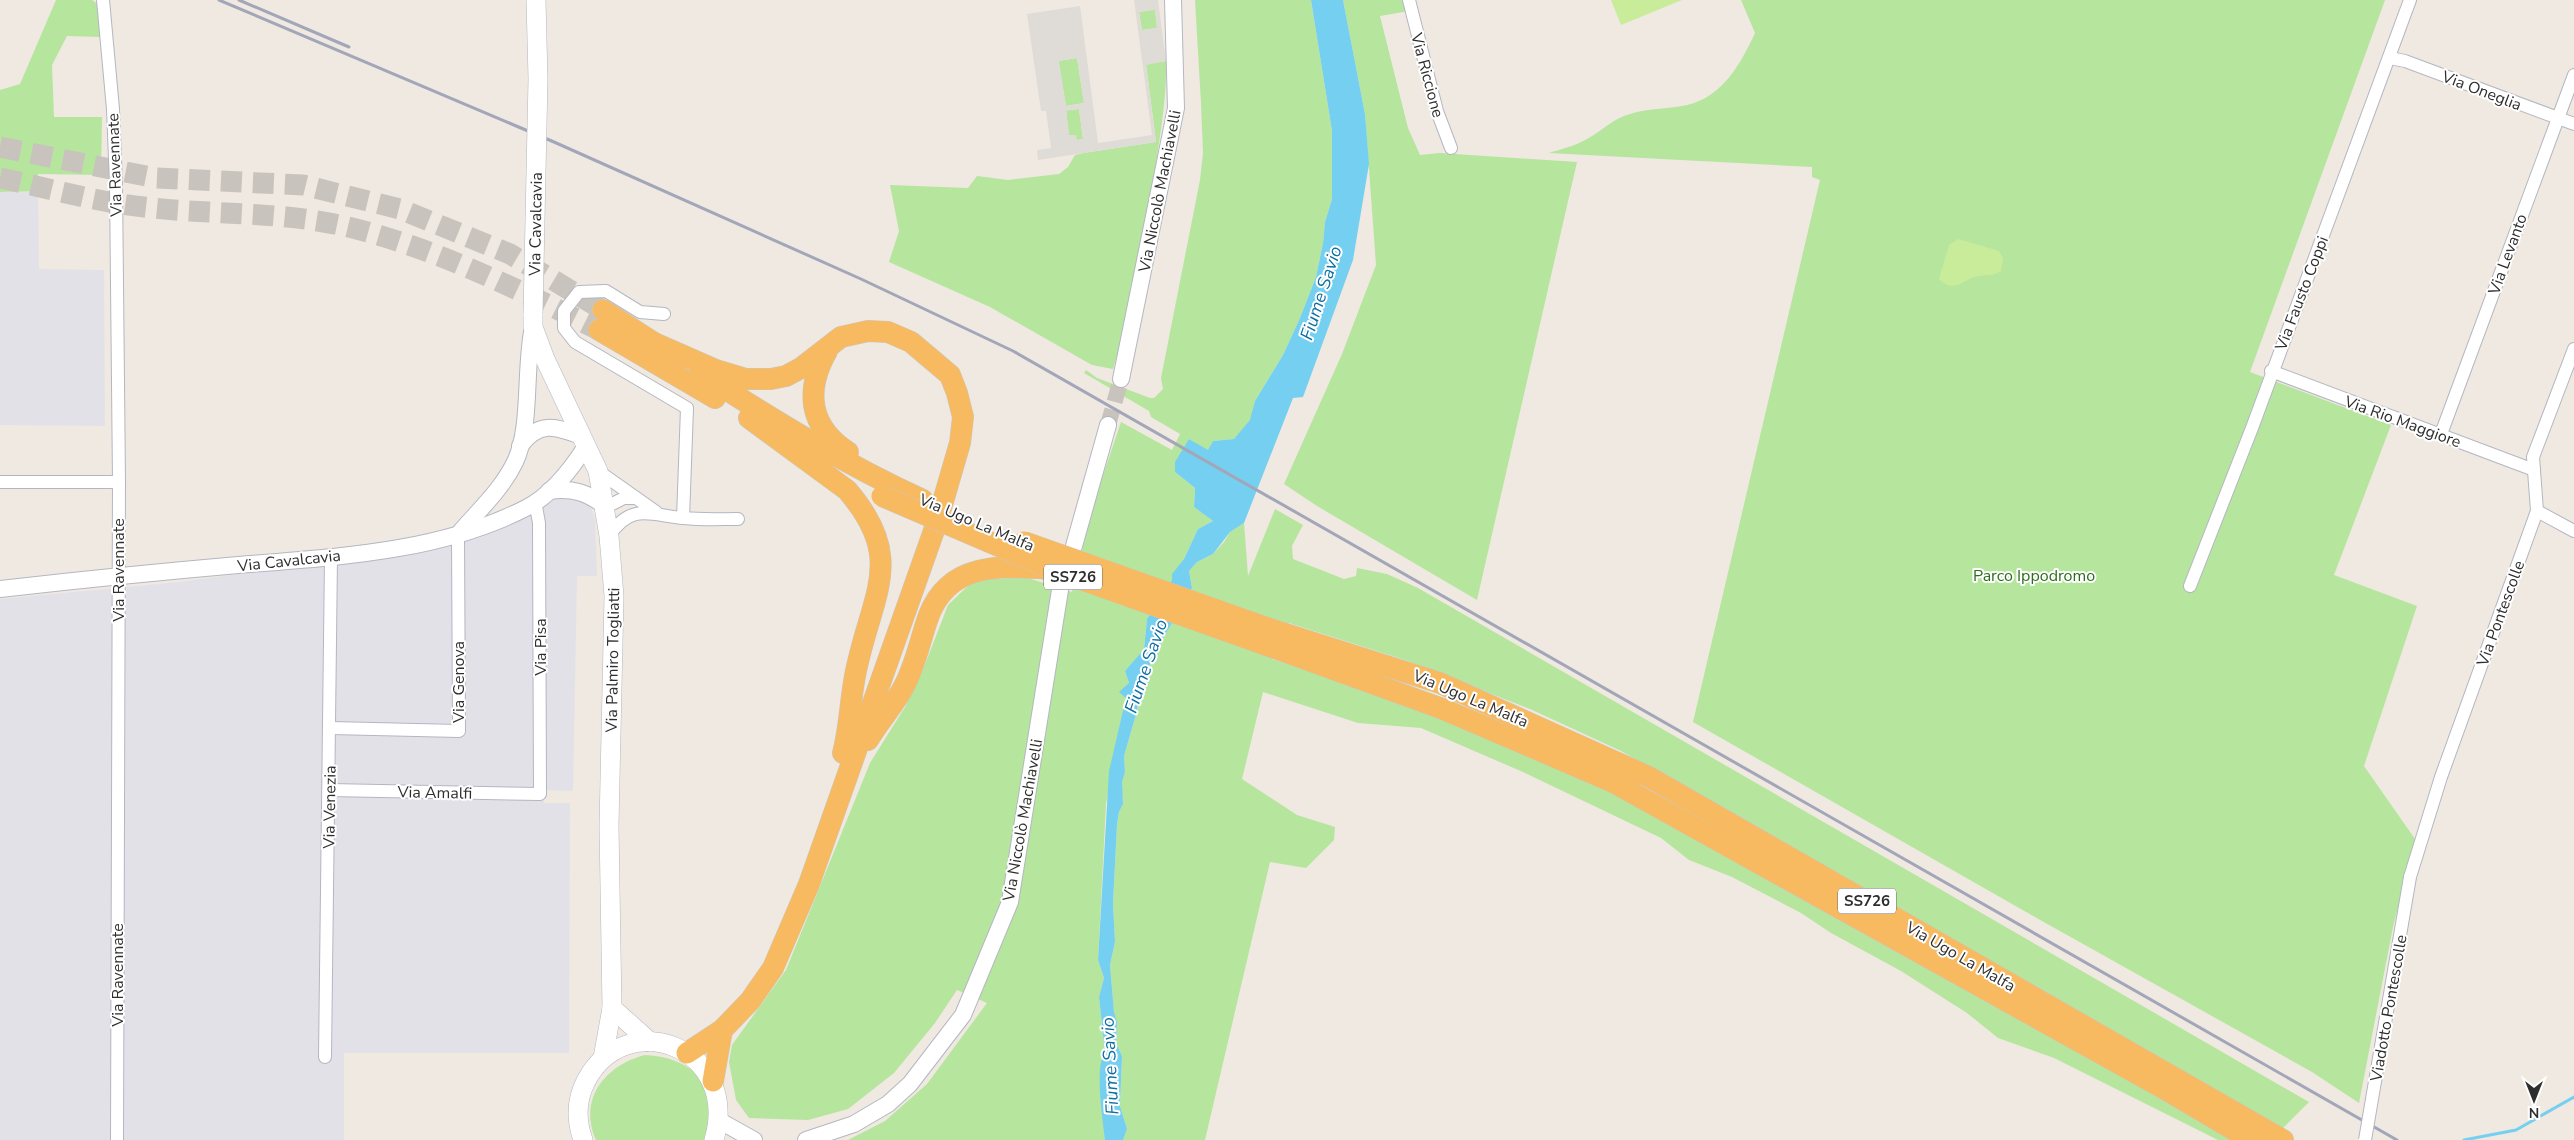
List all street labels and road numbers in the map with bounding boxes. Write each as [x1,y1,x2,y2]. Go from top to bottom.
street label: Via Riccione [1405,30,1449,120]
street label: Via Oneglia [2438,65,2525,116]
street label: Via Niccolò Machiavelli [1133,108,1186,275]
street label: Via Ravennate [102,113,128,218]
street label: Via Cavalcavia [524,172,548,277]
street label: Via Levanto [2483,211,2533,299]
street label: Via Fausto Coppi [2270,233,2334,355]
street label: Via Rio Maggiore [2340,390,2464,453]
street label: Via Ugo La Malfa [915,488,1038,557]
street label: Via Ravennate [108,518,130,623]
street label: Via Cavalcavia [235,545,342,577]
street label: Via Pontescolle [2471,557,2530,670]
road number: SS726 [1044,564,1102,590]
street label: Via Palmiro Togliatti [601,588,625,734]
street label: Via Pisa [530,618,552,677]
street label: Via Genova [448,641,470,724]
street label: Via Ugo La Malfa [1409,664,1532,733]
street label: Via Niccolò Machiavelli [998,737,1048,904]
street label: Via Venezia [318,765,342,850]
street label: Via Amalfi [396,781,473,805]
road number: SS726 [1838,888,1896,914]
street label: Via Ugo La Malfa [1901,916,2019,997]
street label: Via Ravennate [107,923,129,1028]
street label: Viadotto Pontescolle [2365,933,2413,1084]

